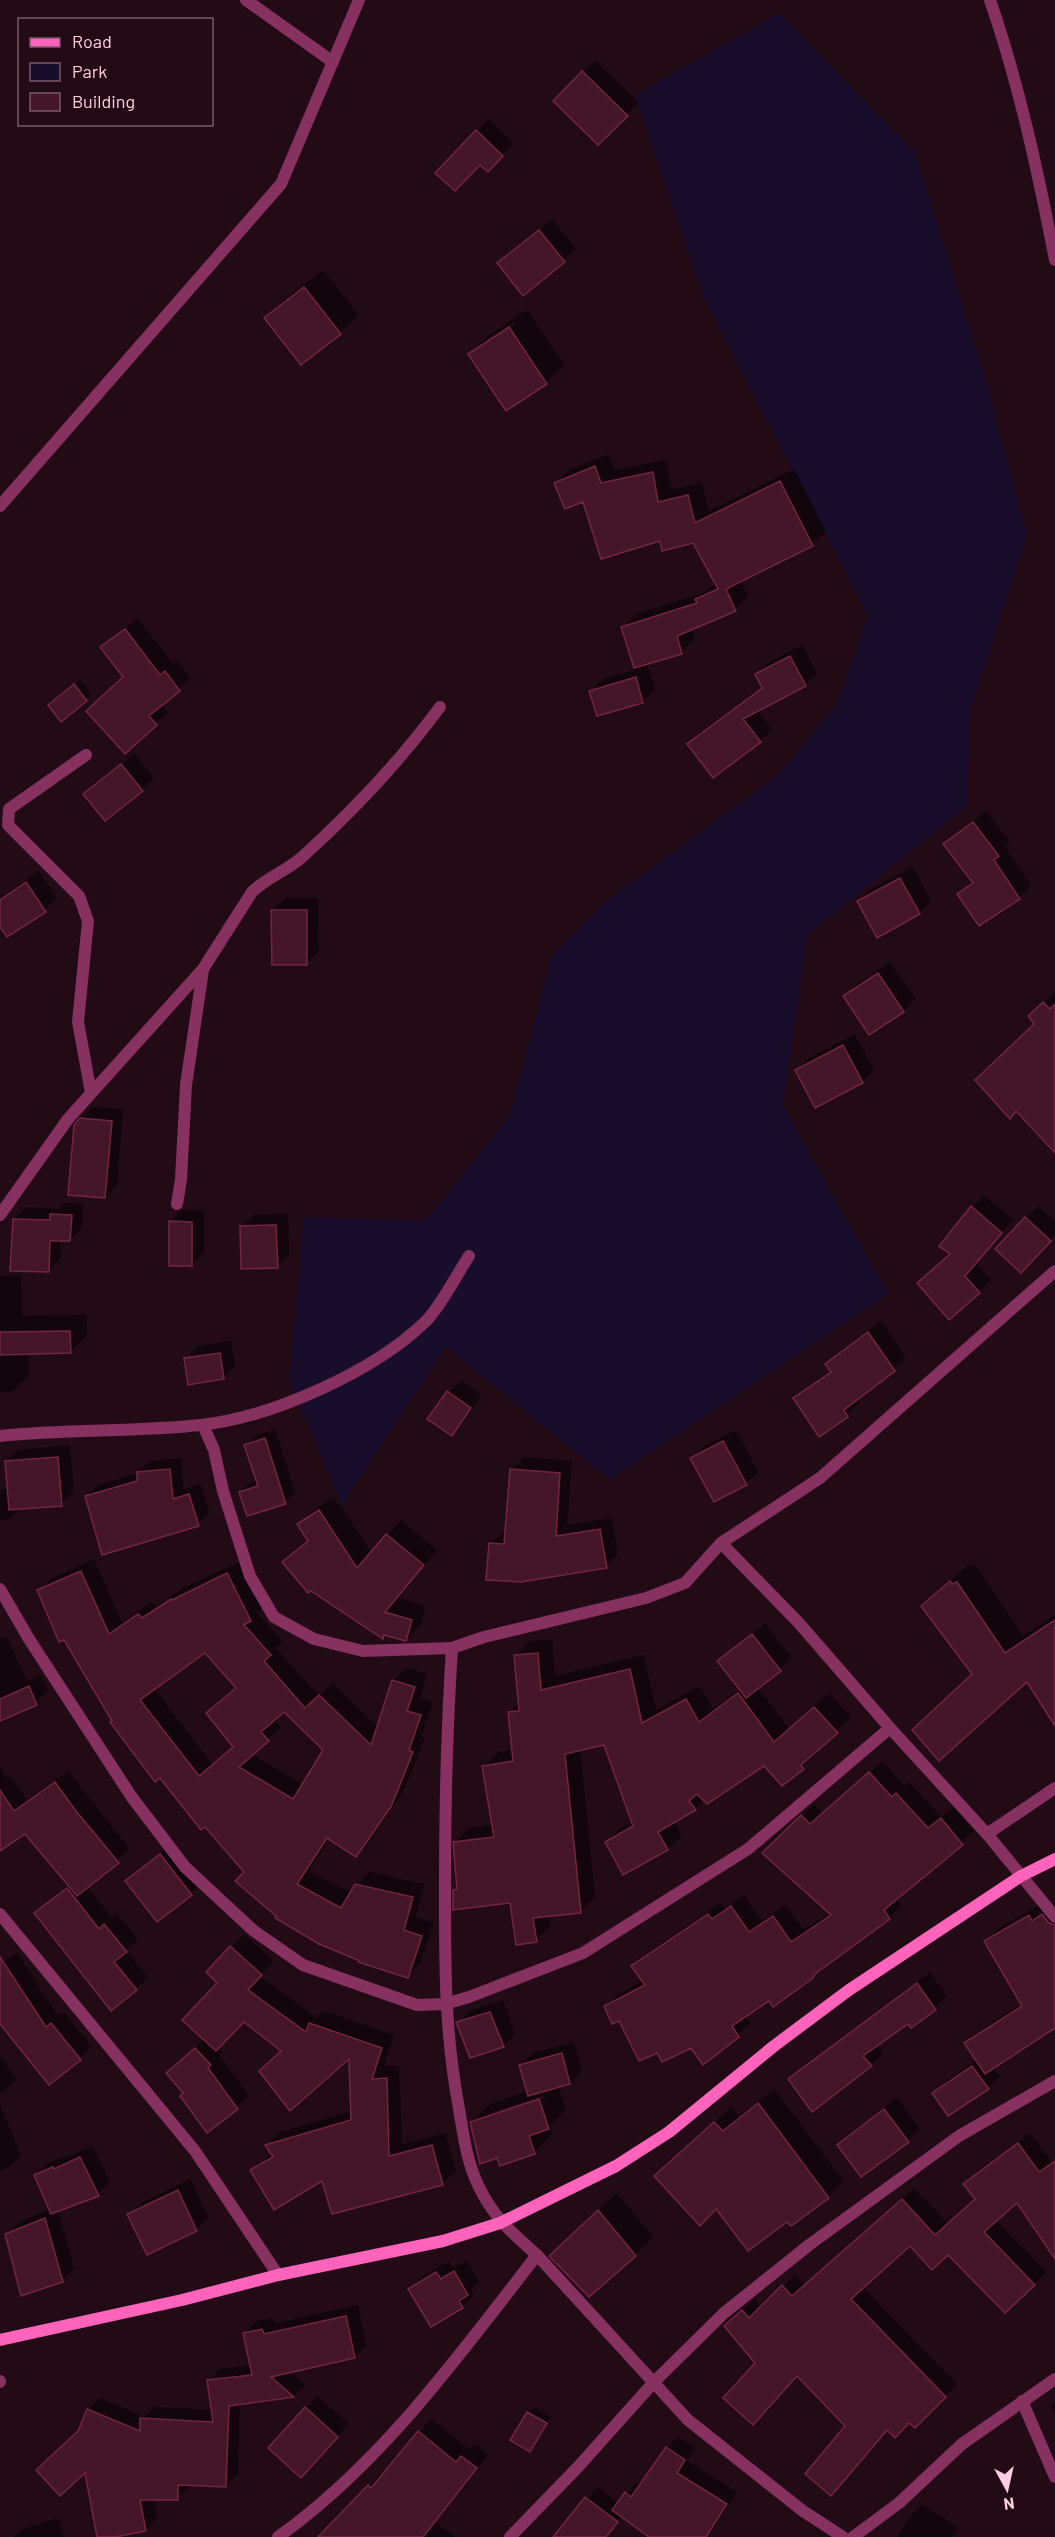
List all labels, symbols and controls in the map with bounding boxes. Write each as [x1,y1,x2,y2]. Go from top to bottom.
legend [18,18,213,126]
text: Road [72,30,112,52]
text: Park [72,60,107,82]
text: Building [72,90,135,112]
north arrow [977,2459,1037,2519]
text: N [1003,2494,1016,2514]

